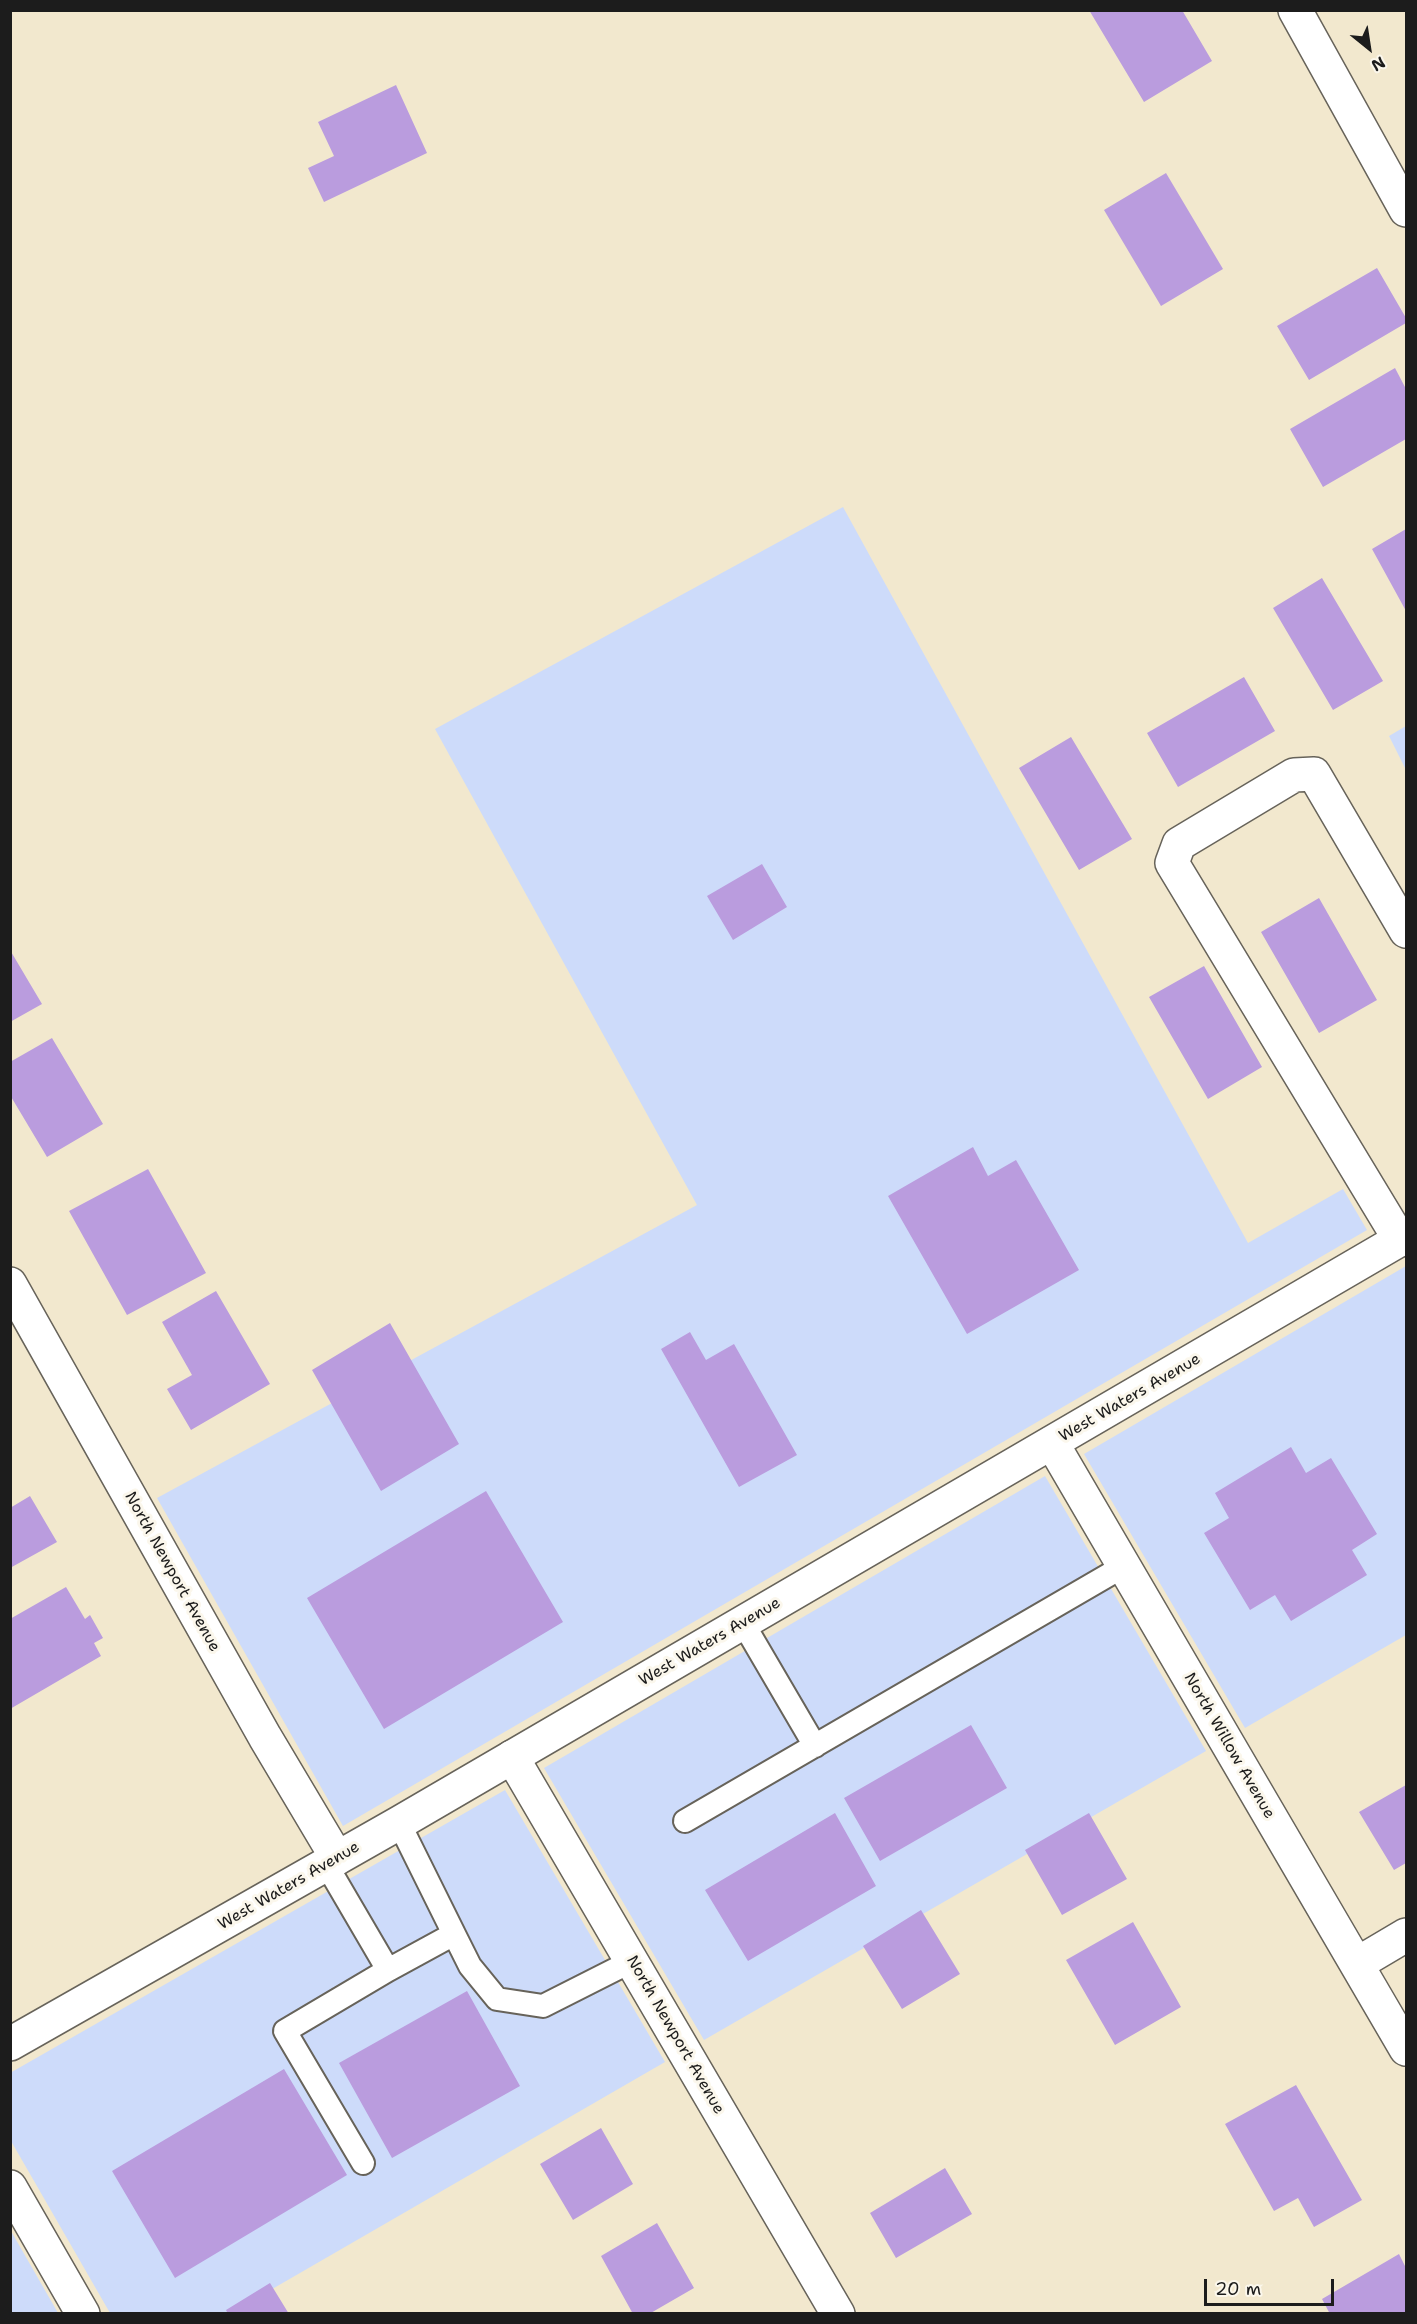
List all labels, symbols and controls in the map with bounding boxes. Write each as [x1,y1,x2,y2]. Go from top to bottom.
north arrow [1339,18,1399,78]
text: N [1368,52,1389,76]
street label: West Waters Avenue [1056,1350,1204,1446]
street label: North Newport Avenue [120,1489,224,1655]
street label: West Waters Avenue [636,1594,784,1690]
street label: North Willow Avenue [1179,1670,1279,1822]
street label: West Waters Avenue [215,1838,363,1934]
street label: North Newport Avenue [622,1952,728,2118]
scale bar [1207,2267,1338,2305]
text: 20 m [1215,2277,1261,2301]

